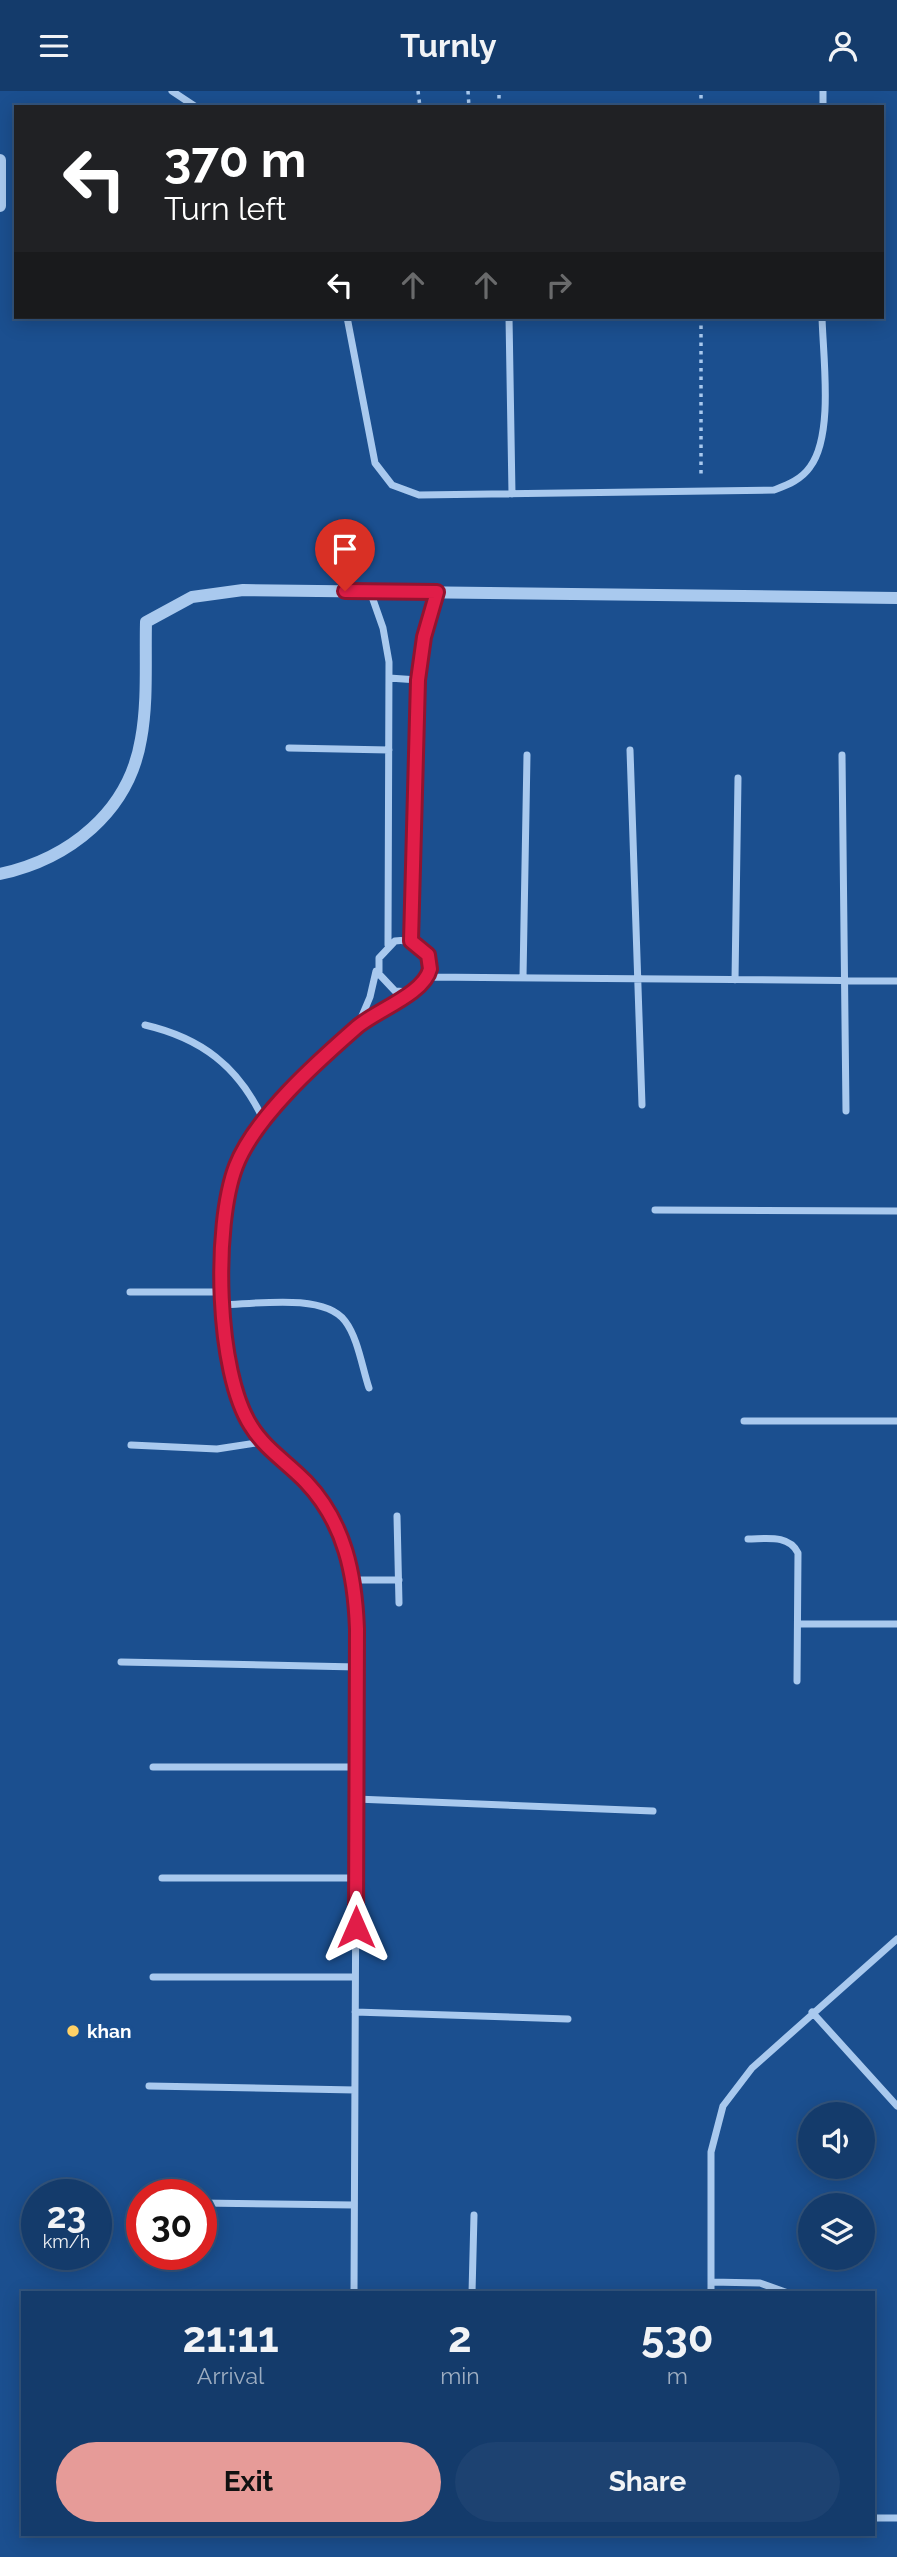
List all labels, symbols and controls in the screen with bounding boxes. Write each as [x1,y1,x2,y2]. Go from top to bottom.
icon: menu [35,27,73,65]
text: Turnly [400,27,497,64]
icon: person [824,27,862,65]
text: 370 m [164,131,306,188]
icon: left [49,133,140,224]
text: Turn left [164,190,286,227]
icon: left [321,266,359,304]
icon: ahead [394,266,432,304]
icon: ahead [467,266,505,304]
icon: right [540,266,578,304]
pin [315,519,375,591]
icon: arrive [326,530,364,568]
position arrow [319,1890,393,1964]
place label: khan [87,2020,131,2042]
marker: khan [65,2023,81,2039]
map controls [798,2102,875,2270]
button: sound [798,2102,875,2179]
speed limit sign: 30 [126,2179,217,2270]
button: layers [798,2193,875,2270]
text: 23 [47,2195,86,2236]
text: km/h [43,2231,90,2252]
text: 21:11 [182,2313,279,2362]
text: 2 [448,2313,472,2362]
text: 530 [641,2313,714,2362]
text: Arrival [197,2362,264,2389]
text: min [440,2362,480,2389]
text: m [667,2362,688,2389]
button: Exit [56,2442,441,2522]
button: Share [455,2442,840,2522]

